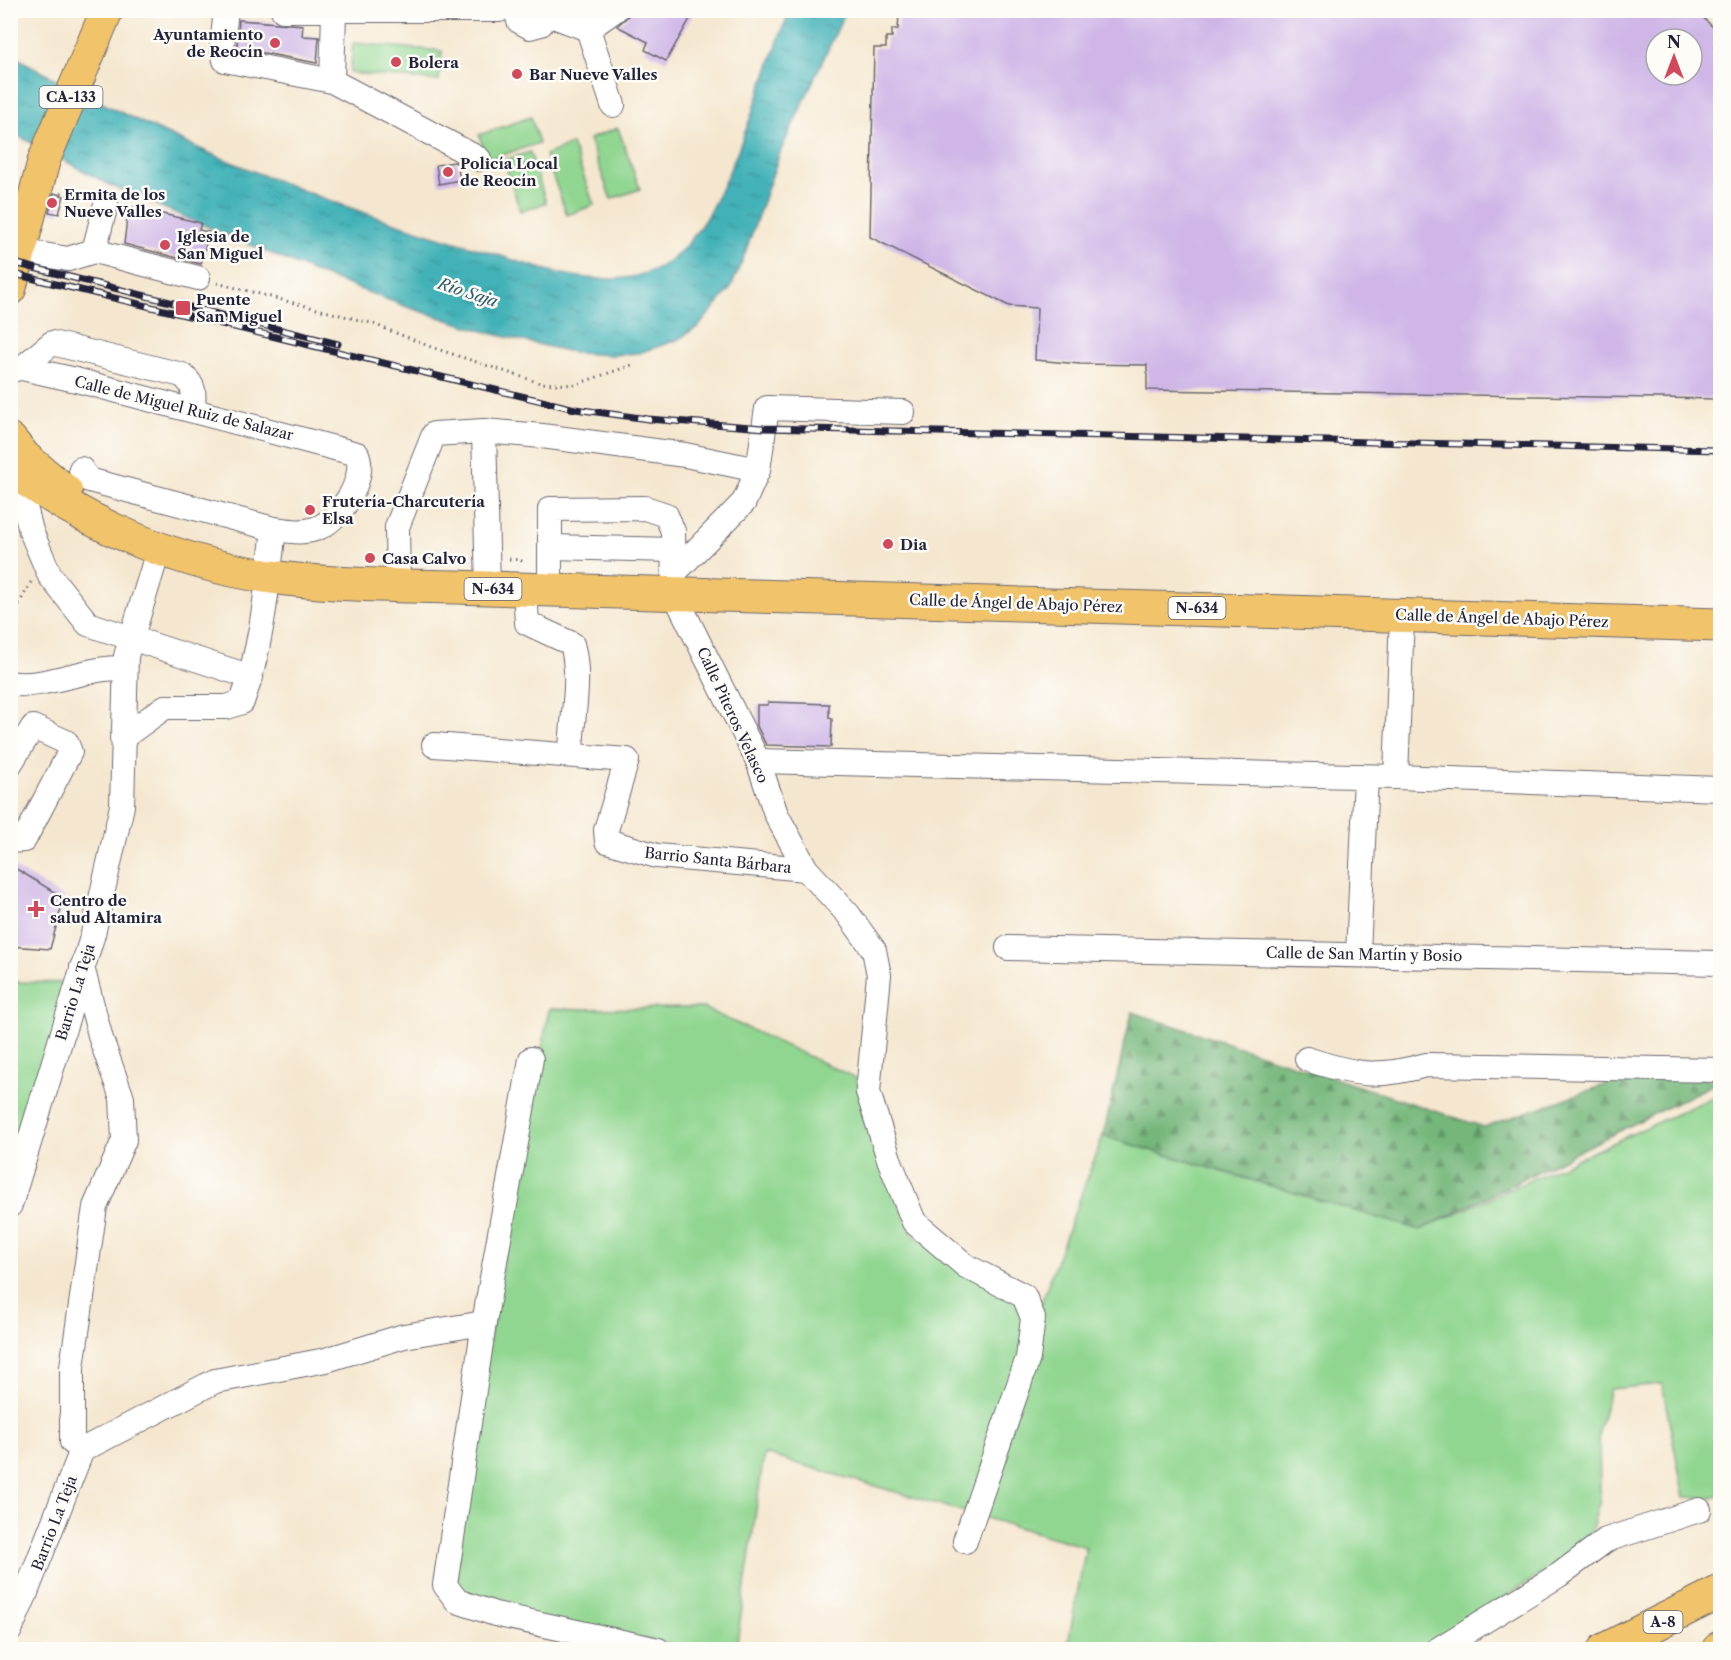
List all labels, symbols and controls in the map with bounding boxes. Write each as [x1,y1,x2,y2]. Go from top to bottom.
place label: Ayuntamiento de Reocín [152,25,264,61]
north arrow [1644,27,1704,87]
text: N [1667,32,1681,52]
marker: Ayuntamiento de Reocín [268,36,282,50]
place label: Bolera [408,53,459,72]
marker: Bolera [389,55,403,69]
place label: Bar Nueve Valles [529,65,658,84]
marker: Bar Nueve Valles [510,67,524,81]
road number: CA-133 [40,86,103,108]
place label: Policía Local de Reocín [460,154,558,190]
marker: Policía Local de Reocín [441,165,455,179]
place label: Ermita de los Nueve Valles [64,185,165,221]
marker: Ermita de los Nueve Valles [45,196,59,210]
place label: Iglesia de San Miguel [177,227,263,263]
marker: Iglesia de San Miguel [158,238,172,252]
water label: Río Saja [434,272,501,311]
place label: Puente San Miguel [196,290,282,326]
marker: Puente San Miguel [174,299,192,317]
street label: Calle de Miguel Ruiz de Salazar [72,372,296,445]
place label: Frutería-Charcutería Elsa [322,492,485,528]
marker: Frutería-Charcutería Elsa [303,503,317,517]
place label: Dia [900,535,927,554]
marker: Dia [881,537,895,551]
place label: Casa Calvo [382,549,466,568]
marker: Casa Calvo [363,551,377,565]
road number: N-634 [464,578,522,600]
street label: Calle de Ángel de Abajo Pérez [909,590,1123,616]
road number: N-634 [1168,597,1226,619]
street label: Calle de Ángel de Abajo Pérez [1395,605,1609,631]
street label: Calle Piteros Velasco [693,644,773,786]
street label: Barrio Santa Bárbara [643,843,793,877]
place label: Centro de salud Altamira [50,891,162,927]
marker: Centro de salud Altamira [27,900,45,918]
street label: Barrio La Teja [51,941,99,1043]
street label: Calle de San Martín y Bosio [1266,943,1462,965]
street label: Barrio La Teja [27,1473,81,1573]
road number: A-8 [1644,1611,1682,1633]

